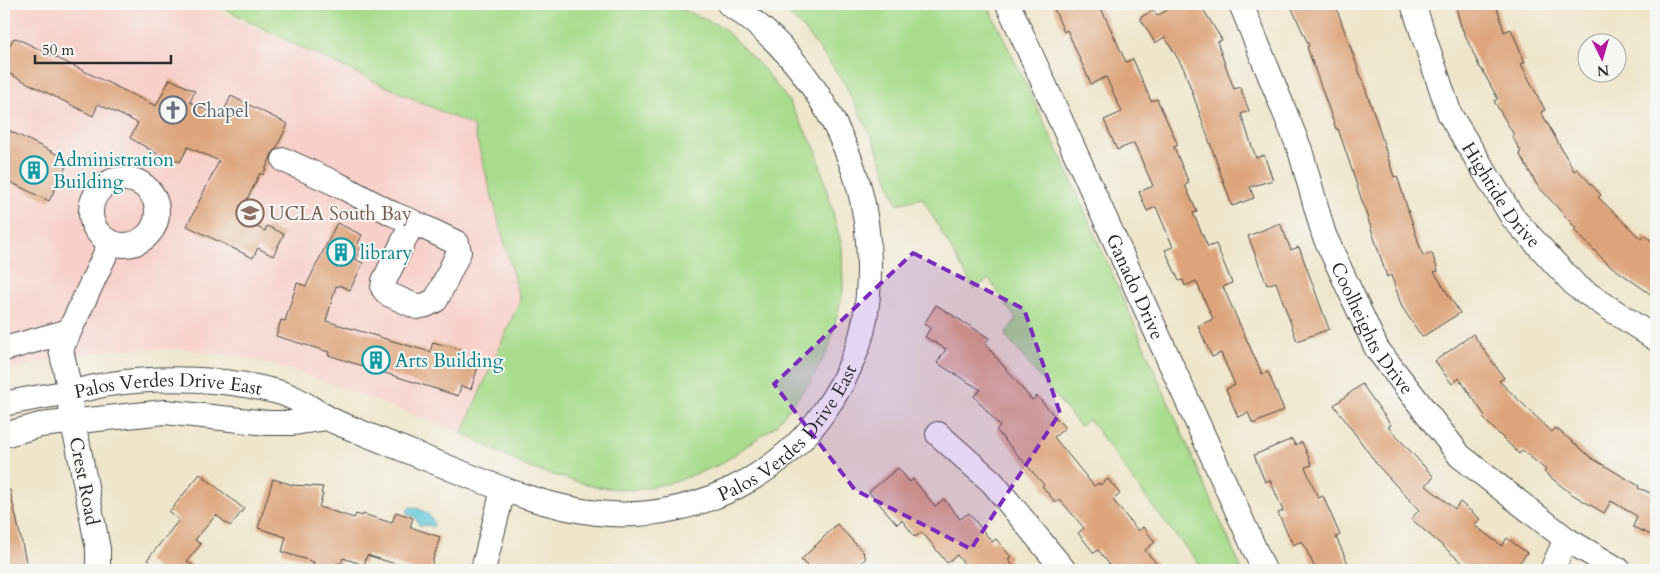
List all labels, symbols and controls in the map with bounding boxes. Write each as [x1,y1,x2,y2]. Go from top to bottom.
scale bar [35,32,171,64]
north arrow [1578,32,1628,82]
text: 50 m [42,40,74,60]
text: N [1596,60,1610,80]
church icon: Chapel [158,95,188,125]
place label: Chapel [192,98,249,124]
street label: Hightide Drive [1455,137,1546,254]
place label: Administration Building [53,147,174,195]
building icon: Administration Building [19,155,49,185]
school or university icon: UCLA South Bay [235,198,265,228]
place label: UCLA South Bay [269,201,412,227]
street label: Ganado Drive [1100,230,1170,344]
building icon: library [326,237,356,267]
place label: library [360,240,412,266]
street label: Coolheights Drive [1324,258,1420,400]
building icon: Arts Building [361,345,391,375]
place label: Arts Building [395,348,504,374]
street label: Palos Verdes Drive East [714,361,863,508]
street label: Palos Verdes Drive East [72,367,264,405]
street label: Crest Road [63,435,105,528]

